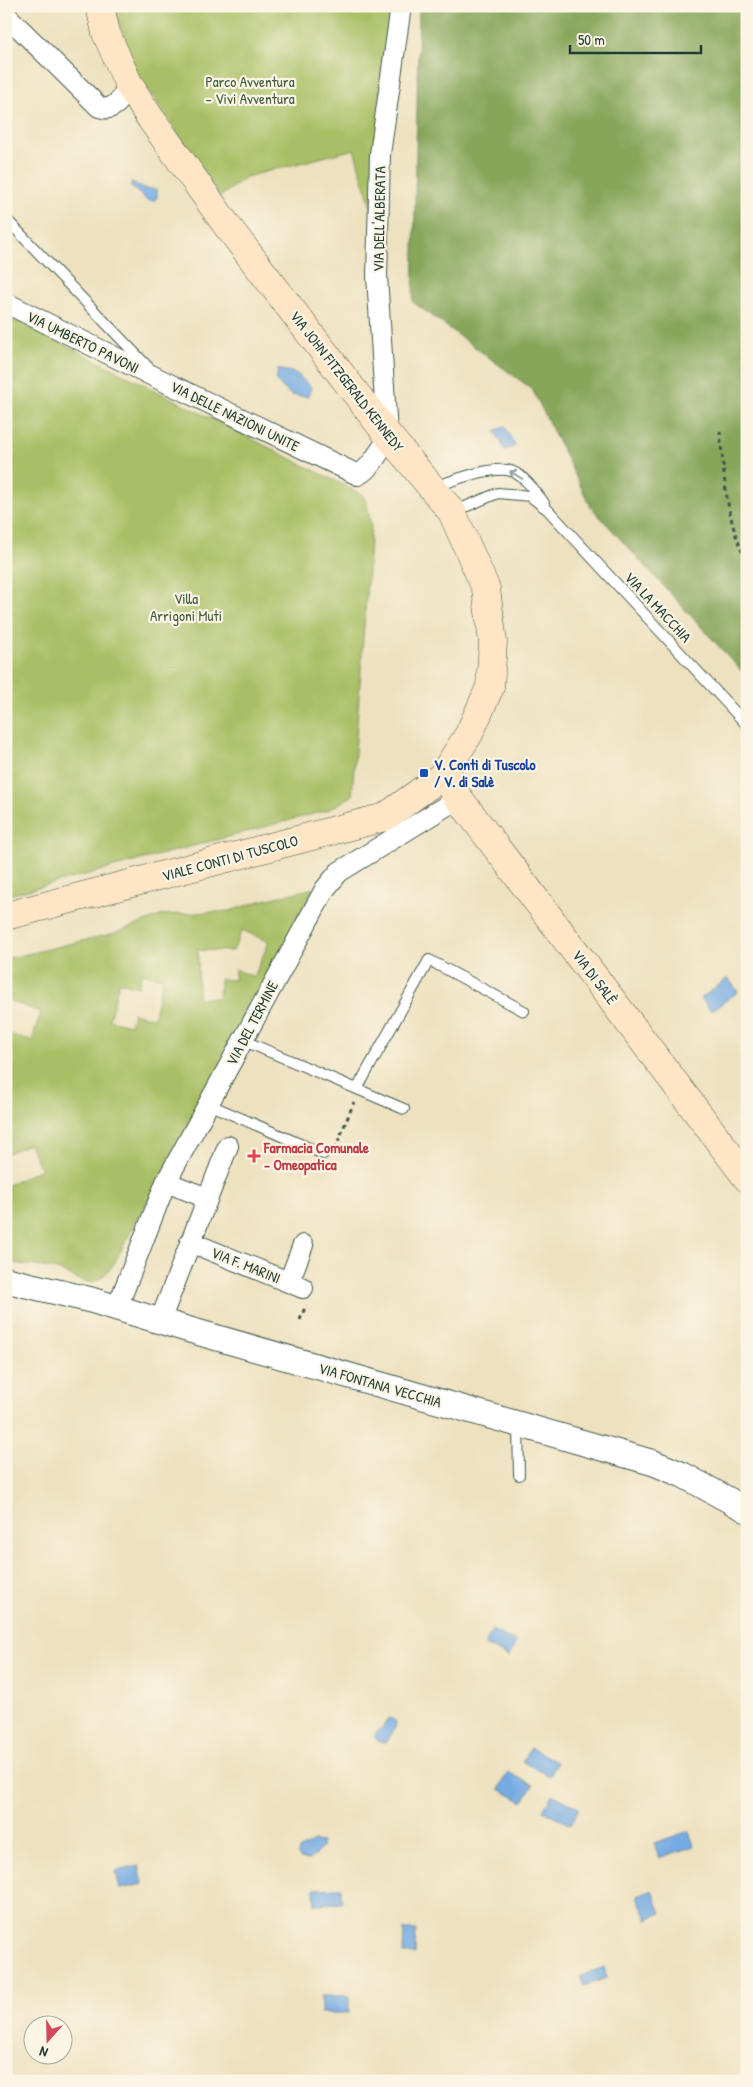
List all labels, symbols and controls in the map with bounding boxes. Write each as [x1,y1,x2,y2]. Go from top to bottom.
scale bar [570,22,702,54]
text: 50 m [578,29,605,50]
park label: Parco Avventura – Vivi Avventura [205,71,295,109]
street label: VIA DELL'ALBERATA [368,165,390,272]
street label: VIA UMBERTO PAVONI [23,306,143,378]
street label: VIA JOHN FITZGERALD KENNEDY [285,306,409,456]
street label: VIA DELLE NAZIONI UNITE [167,376,303,456]
one-way arrow [509,470,523,481]
street label: VIA LA MACCHIA [620,567,697,647]
park label: Villa Arrigoni Muti [150,588,222,626]
place label: V. Conti di Tuscolo / V. di Salè [434,754,535,792]
marker: V. Conti di Tuscolo / V. di Salè [418,767,430,779]
street label: VIALE CONTI DI TUSCOLO [160,830,300,886]
street label: VIA DI SALÈ [568,945,623,1009]
street label: VIA DEL TERMINE [221,977,283,1069]
place label: Farmacia Comunale - Omeopatica [263,1137,369,1176]
marker: Farmacia Comunale - Omeopatica [248,1150,260,1162]
street label: VIA F. MARINI [208,1242,284,1288]
street label: VIA FONTANA VECCHIA [316,1357,445,1413]
north arrow [22,2014,72,2064]
text: N [36,2042,50,2063]

